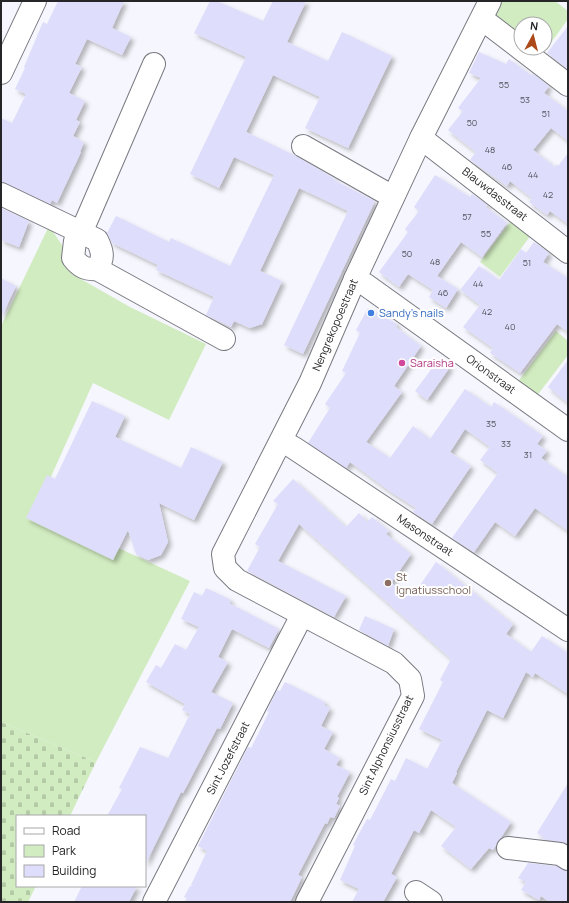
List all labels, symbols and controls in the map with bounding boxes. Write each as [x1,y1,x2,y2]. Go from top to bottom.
north arrow [513,16,553,56]
text: N [529,18,539,34]
house number: 55 [499,78,509,91]
house number: 53 [520,93,530,106]
house number: 51 [542,107,550,120]
house number: 50 [467,116,477,129]
house number: 48 [485,143,495,156]
house number: 46 [502,160,513,173]
street label: Blauwdasstraat [460,163,531,224]
house number: 44 [528,168,538,181]
house number: 42 [543,188,553,201]
house number: 57 [462,210,472,223]
house number: 55 [481,227,491,240]
house number: 50 [402,247,412,260]
house number: 48 [430,255,440,268]
house number: 51 [523,256,531,269]
street label: Nengrekopoestraat [308,276,361,373]
house number: 44 [473,277,483,290]
house number: 46 [438,286,449,299]
place label: Sandy's nails [379,305,444,320]
house number: 42 [482,305,492,318]
marker: Sandy's nails [366,308,376,318]
house number: 40 [505,320,515,333]
street label: Orionstraat [463,350,519,397]
place label: Saraisha [410,355,454,370]
marker: Saraisha [397,358,407,368]
house number: 35 [486,417,496,430]
house number: 33 [501,437,511,450]
house number: 31 [524,448,532,461]
street label: Masonstraat [394,510,456,559]
place label: St Ignatiusschool [396,569,471,597]
marker: St Ignatiusschool [383,578,393,588]
street label: Sint Alphonsiusstraat [355,692,416,797]
street label: Sint Jozefstraat [203,719,252,797]
legend [16,815,146,887]
text: Road [52,822,80,839]
text: Park [52,842,77,859]
text: Building [52,862,96,879]

